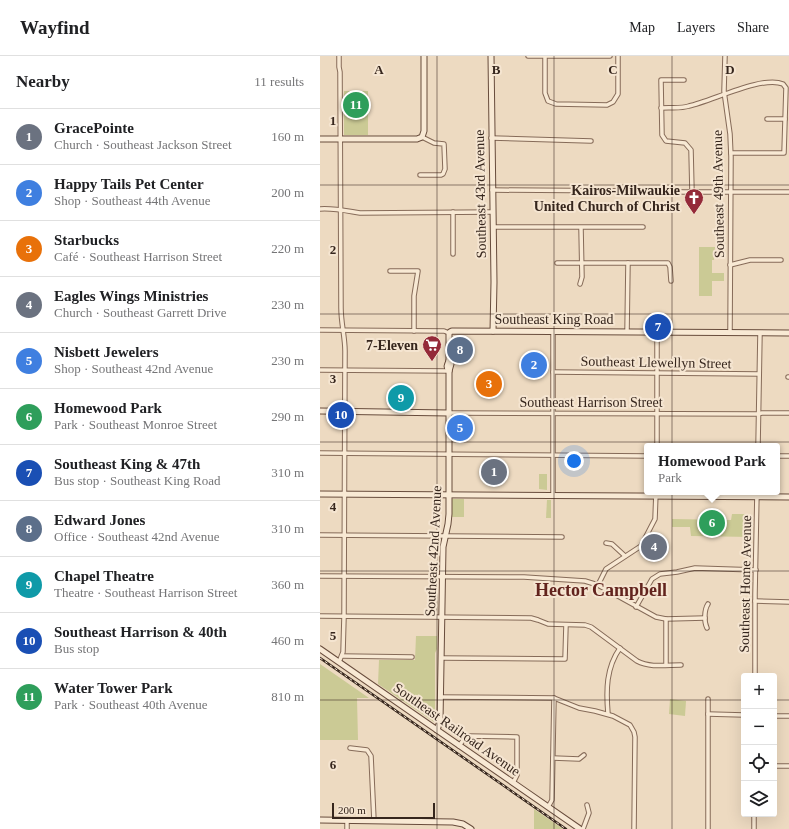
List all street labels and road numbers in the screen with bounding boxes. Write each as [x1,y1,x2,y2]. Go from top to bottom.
street label: Southeast 43rd Avenue [472,129,489,259]
street label: Southeast 49th Avenue [710,130,727,258]
street label: Southeast King Road [495,312,614,327]
street label: Southeast Llewellyn Street [580,354,732,371]
street label: Southeast Harrison Street [519,395,663,410]
street label: Southeast 42nd Avenue [423,485,444,617]
street label: Southeast Home Avenue [737,515,754,653]
street label: Southeast Railroad Avenue [390,680,523,779]

